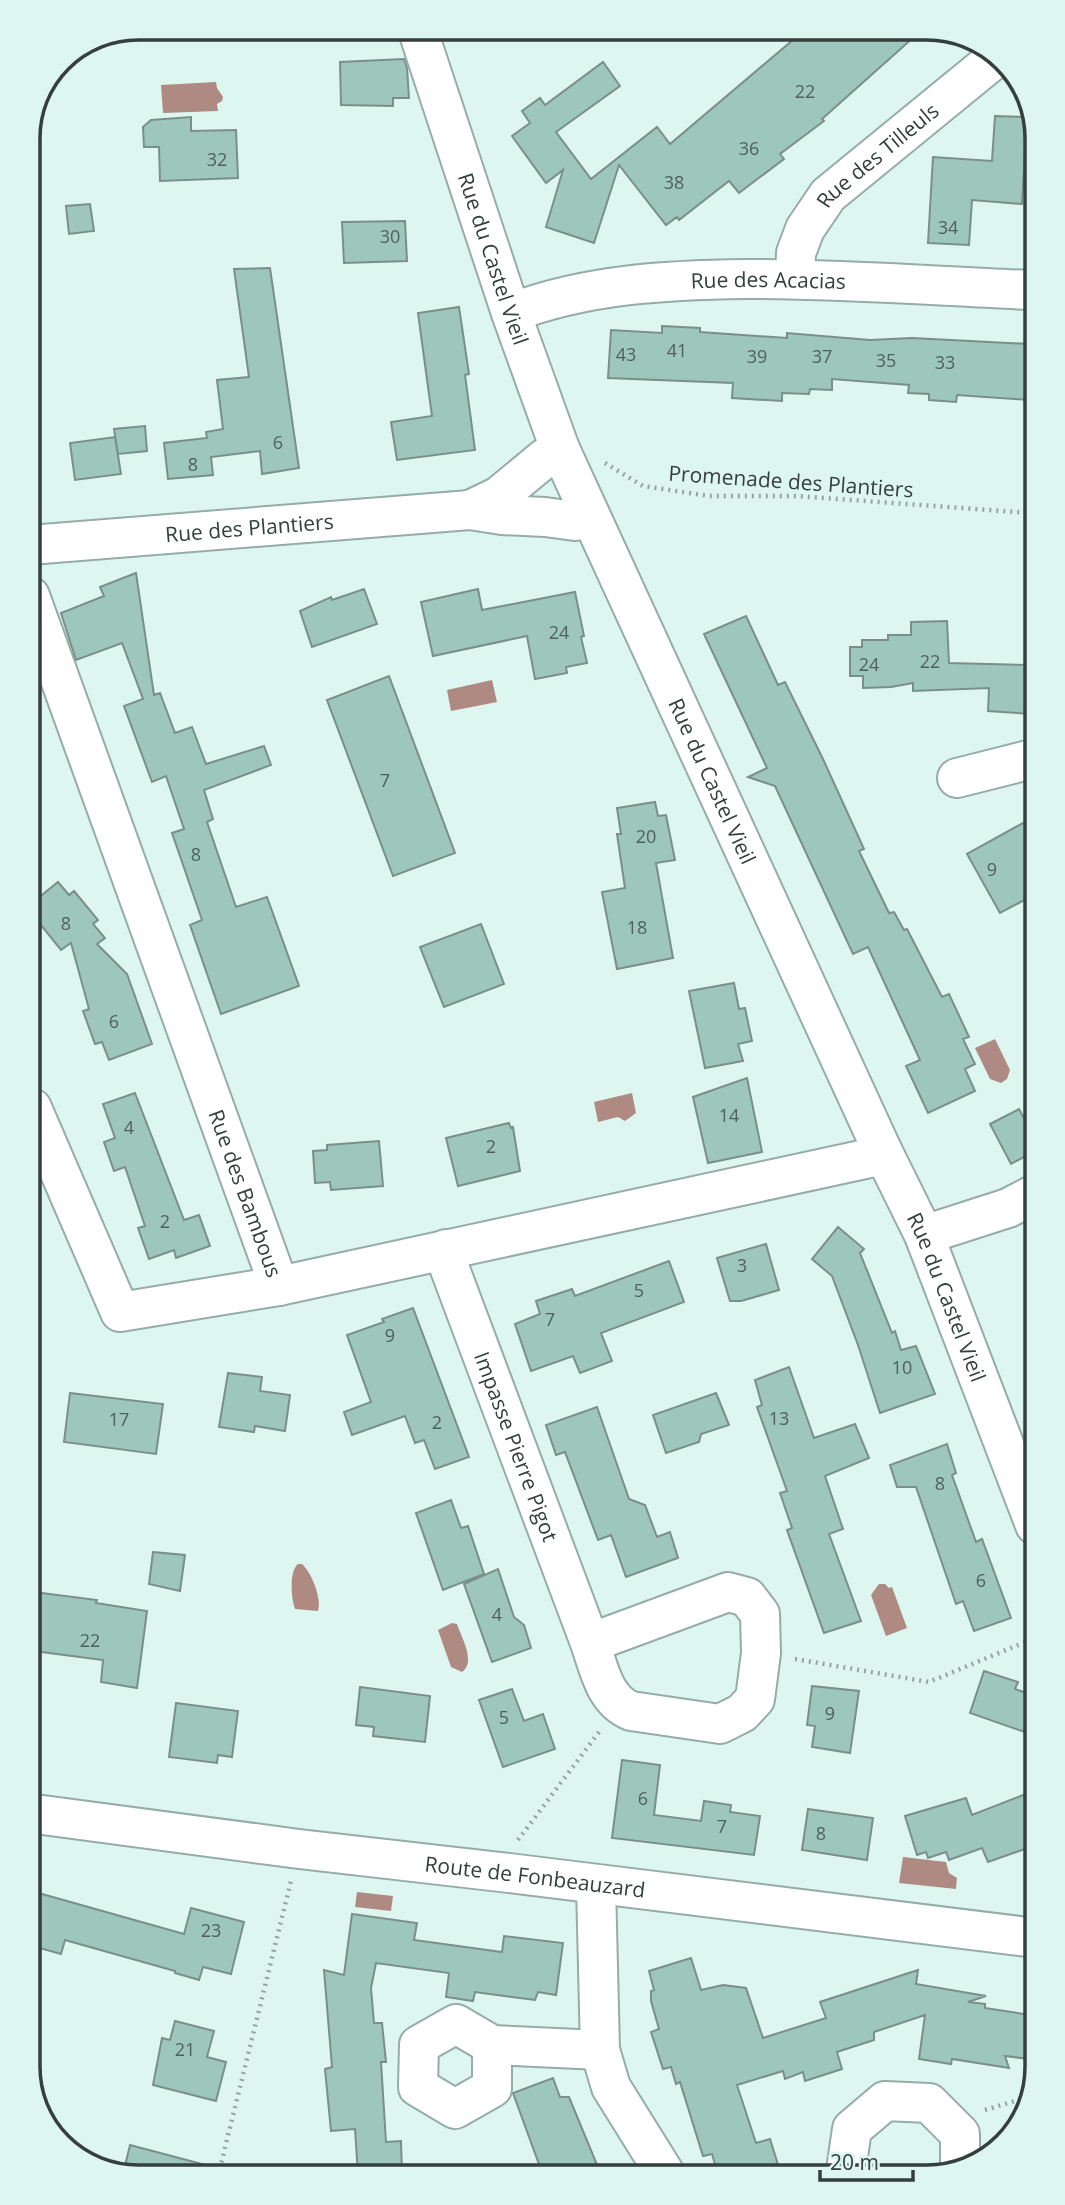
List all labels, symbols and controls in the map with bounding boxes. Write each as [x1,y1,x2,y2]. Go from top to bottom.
house number: 22 [795,79,815,103]
street label: Rue des Tilleuls [810,96,944,213]
house number: 36 [739,136,759,160]
house number: 32 [207,147,227,171]
street label: Rue du Castel Vieil [452,169,535,349]
house number: 38 [664,170,684,194]
house number: 34 [938,215,958,239]
house number: 30 [380,224,400,248]
street label: Rue des Acacias [690,265,846,295]
house number: 41 [667,338,687,362]
house number: 43 [616,342,636,366]
house number: 39 [747,344,767,368]
house number: 37 [812,344,832,368]
house number: 35 [876,348,896,372]
house number: 33 [935,350,955,374]
house number: 6 [273,430,283,454]
house number: 8 [188,452,198,476]
street label: Promenade des Plantiers [668,458,914,504]
street label: Rue des Plantiers [164,507,335,548]
house number: 24 [549,620,569,644]
house number: 22 [920,649,940,673]
house number: 24 [859,652,879,676]
street label: Rue du Castel Vieil [662,694,763,868]
house number: 7 [380,768,390,792]
house number: 20 [636,824,656,848]
house number: 8 [191,842,201,866]
house number: 9 [987,857,997,881]
house number: 8 [61,911,71,935]
house number: 18 [627,915,647,939]
house number: 6 [109,1009,119,1033]
house number: 14 [719,1103,739,1127]
street label: Rue des Bambous [202,1106,289,1281]
house number: 4 [124,1115,134,1139]
house number: 2 [486,1134,496,1158]
street label: Rue du Castel Vieil [901,1208,993,1386]
house number: 2 [160,1209,170,1233]
house number: 3 [737,1253,747,1277]
house number: 5 [634,1278,644,1302]
house number: 7 [545,1307,555,1331]
house number: 9 [385,1323,395,1347]
street label: Impasse Pierre Pigot [468,1348,565,1545]
house number: 10 [892,1355,912,1379]
house number: 13 [769,1406,789,1430]
house number: 17 [109,1407,129,1431]
house number: 2 [432,1410,442,1434]
house number: 8 [935,1471,945,1495]
house number: 6 [976,1568,986,1592]
house number: 4 [492,1602,502,1626]
house number: 22 [80,1628,100,1652]
house number: 9 [825,1701,835,1725]
house number: 5 [499,1705,509,1729]
house number: 6 [638,1786,648,1810]
house number: 7 [717,1814,727,1838]
house number: 8 [816,1821,826,1845]
street label: Route de Fonbeauzard [423,1849,647,1904]
house number: 23 [201,1918,221,1942]
house number: 21 [175,2037,195,2061]
scale bar [820,2138,913,2182]
text: 20 m [830,2148,879,2176]

